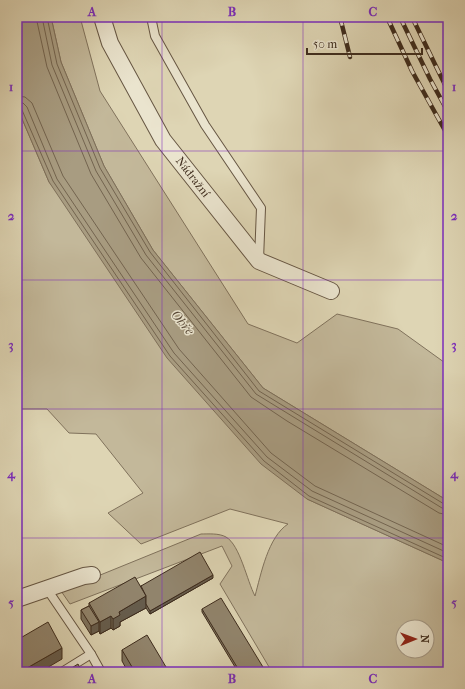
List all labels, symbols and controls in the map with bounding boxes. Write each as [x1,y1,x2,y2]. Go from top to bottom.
text: A [87,4,97,19]
text: B [228,4,237,19]
text: C [369,4,378,19]
scale bar [307,30,422,56]
text: 50 m [313,37,337,51]
text: 1 [9,79,14,94]
text: 1 [452,79,457,94]
street label: Nádražní [173,154,213,200]
text: 2 [8,208,15,223]
text: 2 [451,208,458,223]
water label: Ohře [168,307,198,338]
text: 3 [8,337,14,353]
text: 3 [451,337,457,353]
text: 4 [6,466,16,482]
text: 4 [449,466,459,482]
text: 5 [8,595,14,610]
text: 5 [451,595,457,610]
north arrow [395,619,435,659]
text: N [418,635,431,644]
text: A [87,671,97,686]
text: B [228,671,237,686]
text: C [369,671,378,686]

